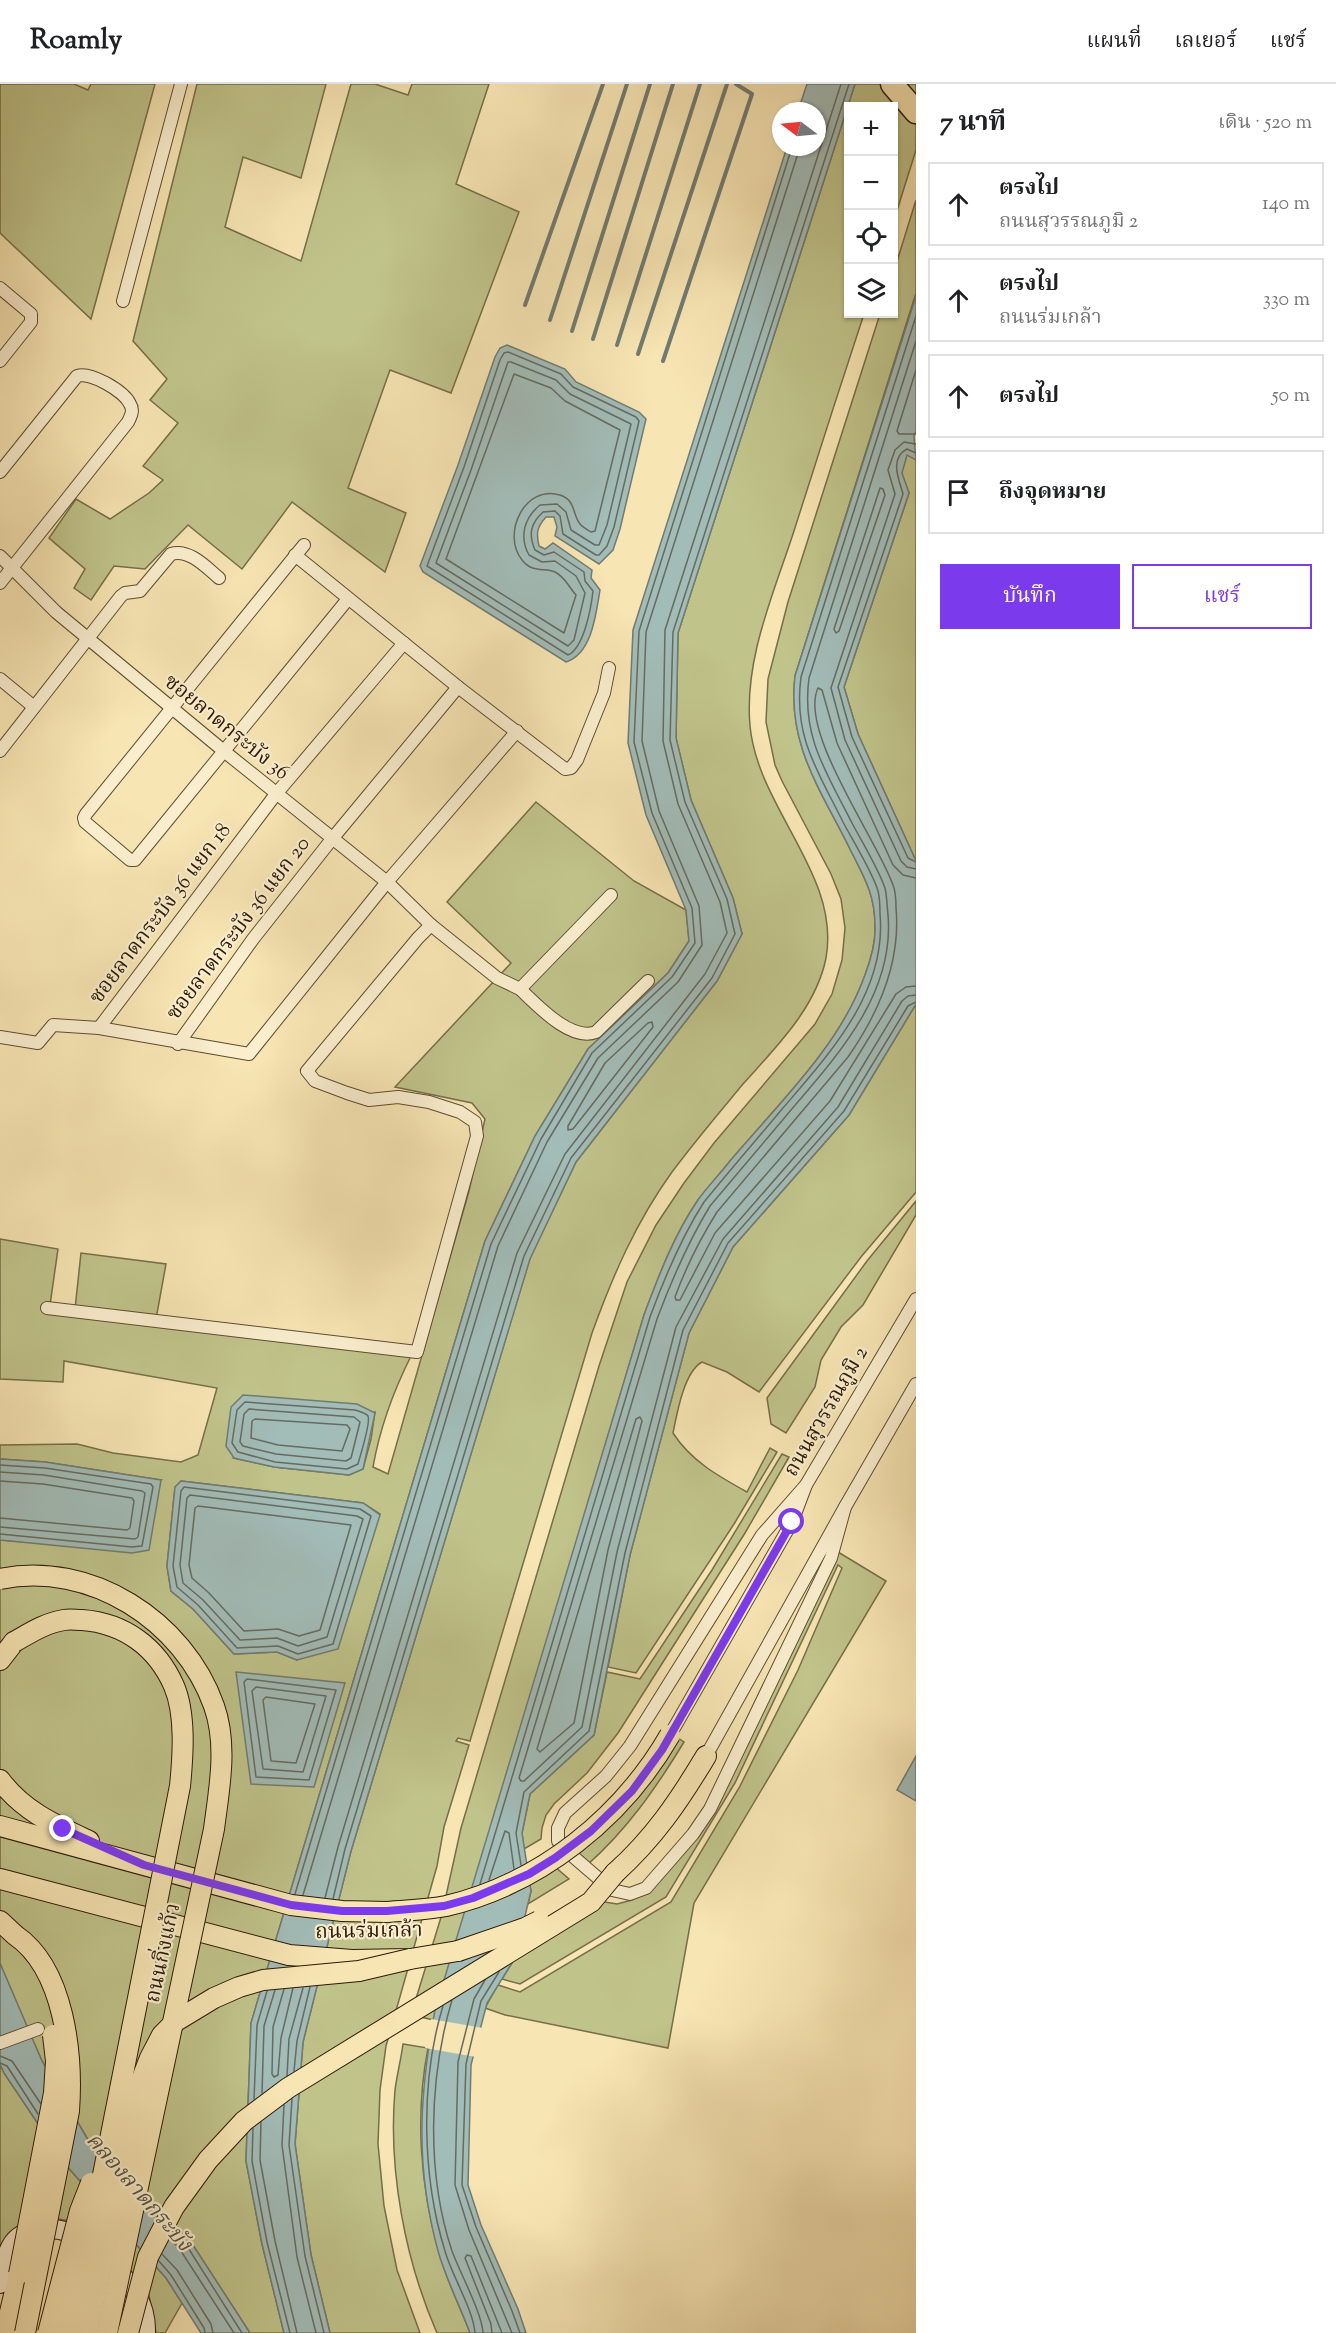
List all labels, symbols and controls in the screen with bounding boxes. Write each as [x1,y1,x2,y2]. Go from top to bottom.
text: Roamly [30,21,122,61]
text: แผนที่ [1087,27,1142,57]
text: เลเยอร์ [1175,27,1237,57]
text: แชร์ [1270,27,1306,57]
north arrow [772,102,826,156]
map controls [844,102,898,318]
button: + [844,102,898,156]
text: 7 นาที [940,105,1006,142]
text: เดิน · 520 m [1218,109,1312,138]
button: − [844,156,898,210]
text: ตรงไป [999,173,1059,205]
icon: ahead [942,188,975,221]
text: 140 m [1262,190,1310,219]
text: ถนนสุวรรณภูมิ 2 [999,208,1138,237]
button: locate [844,210,898,264]
button: layers [844,264,898,318]
text: ตรงไป [999,269,1059,301]
icon: ahead [942,284,975,317]
text: 330 m [1263,286,1310,315]
text: ถนนร่มเกล้า [999,304,1102,333]
icon: ahead [942,380,975,413]
text: ตรงไป [999,381,1059,413]
text: 50 m [1272,382,1310,411]
icon: arrive [942,476,975,509]
text: ถึงจุดหมาย [999,477,1106,509]
button: บันทึก [940,564,1120,629]
button: แชร์ [1132,564,1312,629]
street label: ซอยลาดกระบัง 36 [157,668,295,788]
street label: ซอยลาดกระบัง 36 แยก 18 [83,817,239,1011]
street label: ซอยลาดกระบัง 36 แยก 20 [160,831,318,1027]
street label: ถนนสุวรรณภูมิ 2 [777,1341,877,1483]
route start [778,1508,804,1534]
route end [49,1815,75,1841]
street label: ถนนกิ่งแก้ว [136,1900,189,2006]
street label: ถนนร่มเกล้า [315,1916,423,1948]
water label: คลองลาดกระบัง [77,2126,199,2260]

